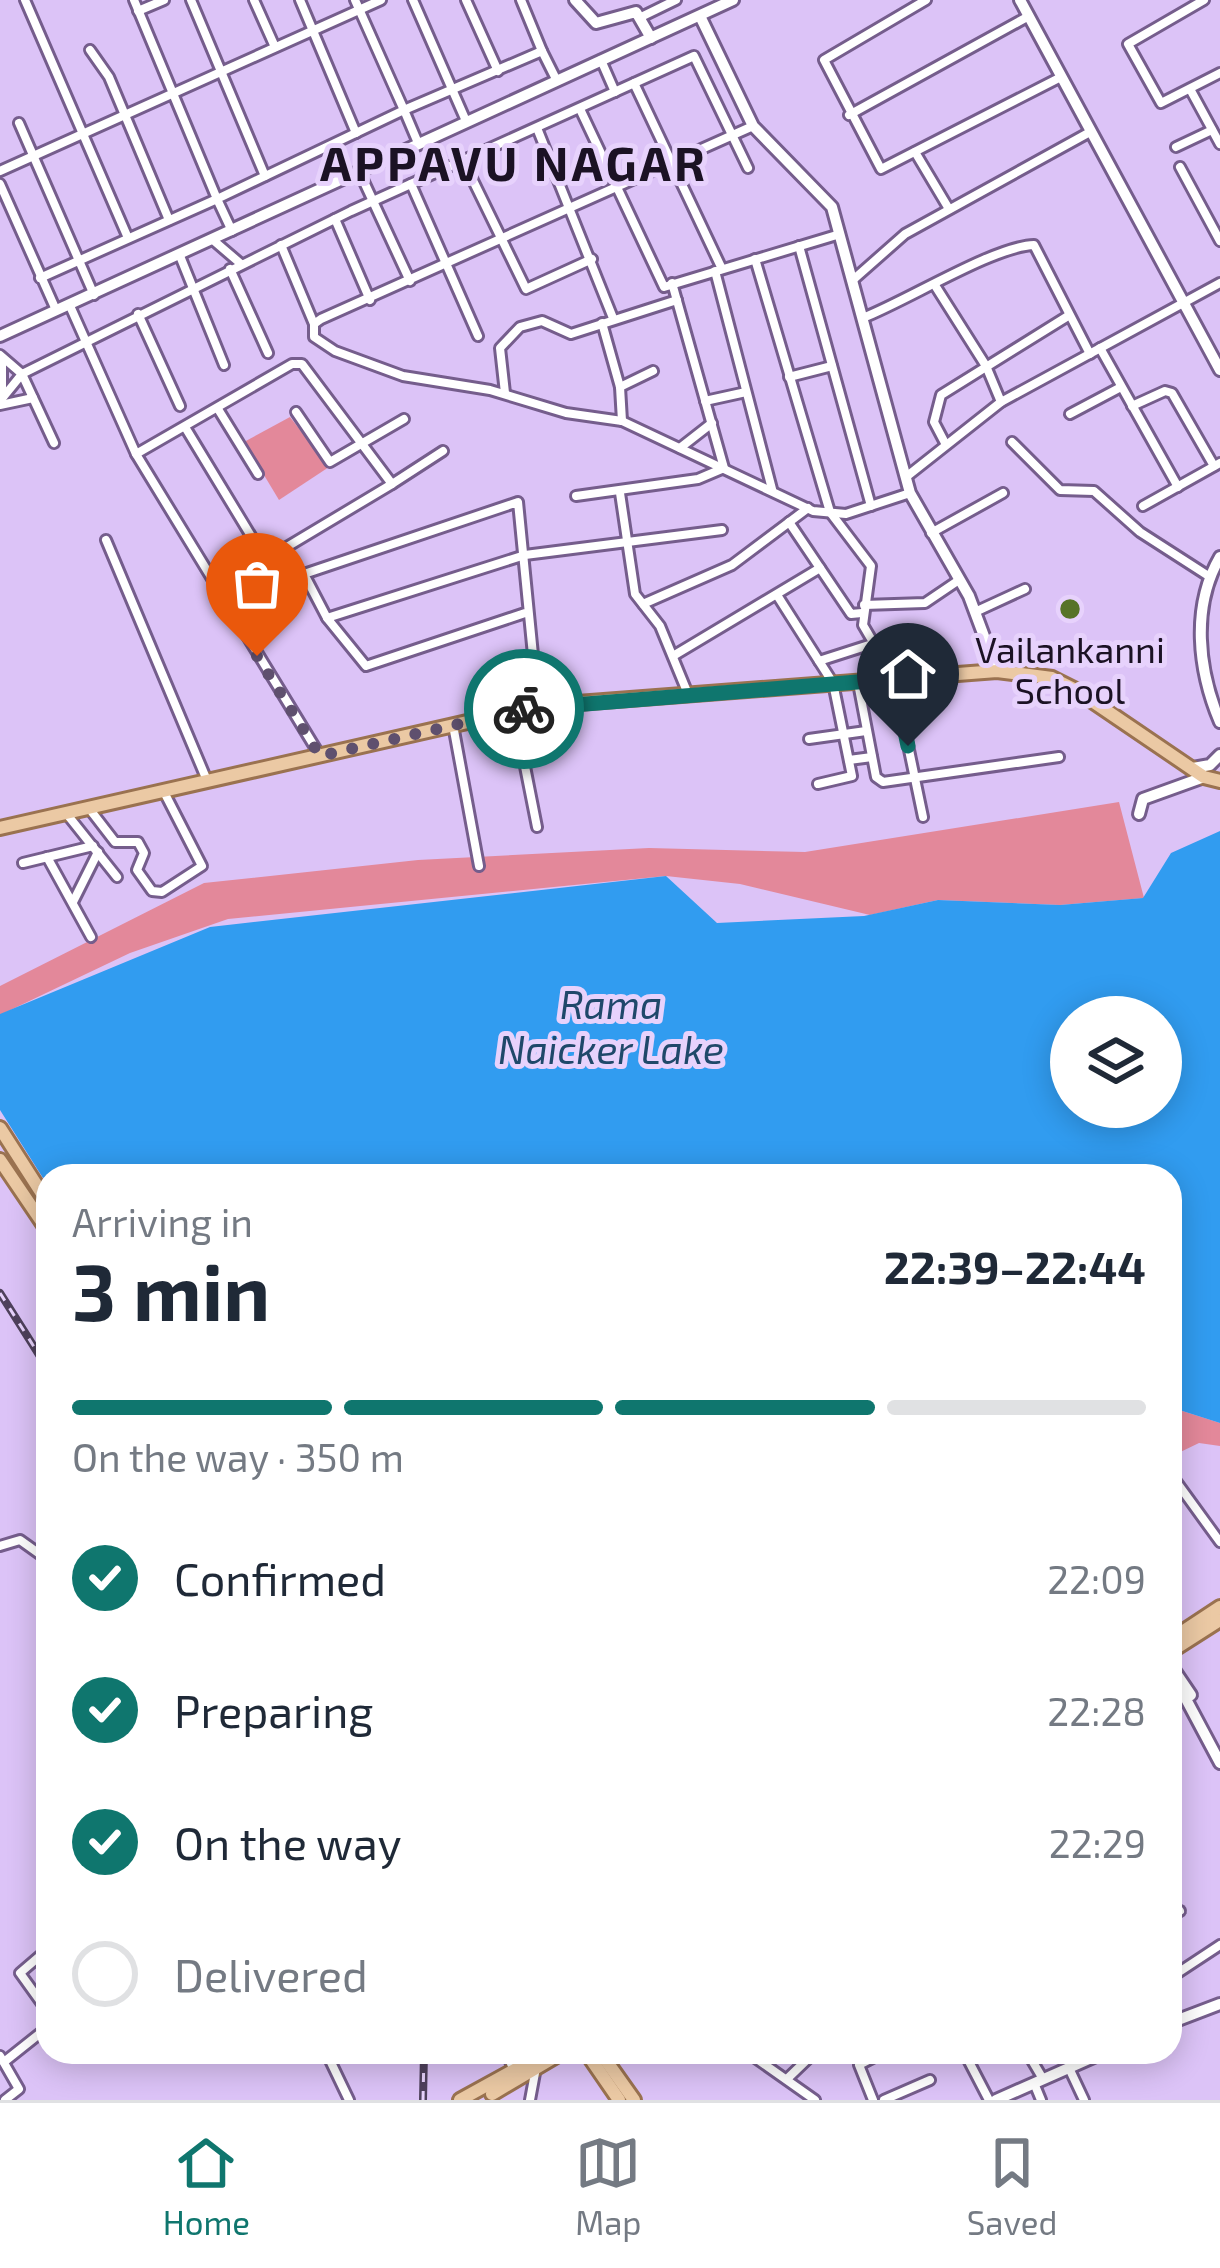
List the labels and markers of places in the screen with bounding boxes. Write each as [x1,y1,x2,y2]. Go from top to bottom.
pin [206,533,308,656]
marker: Vailankanni School [1057,596,1083,622]
pin [857,623,959,746]
place label: Vailankanni School [975,627,1165,711]

